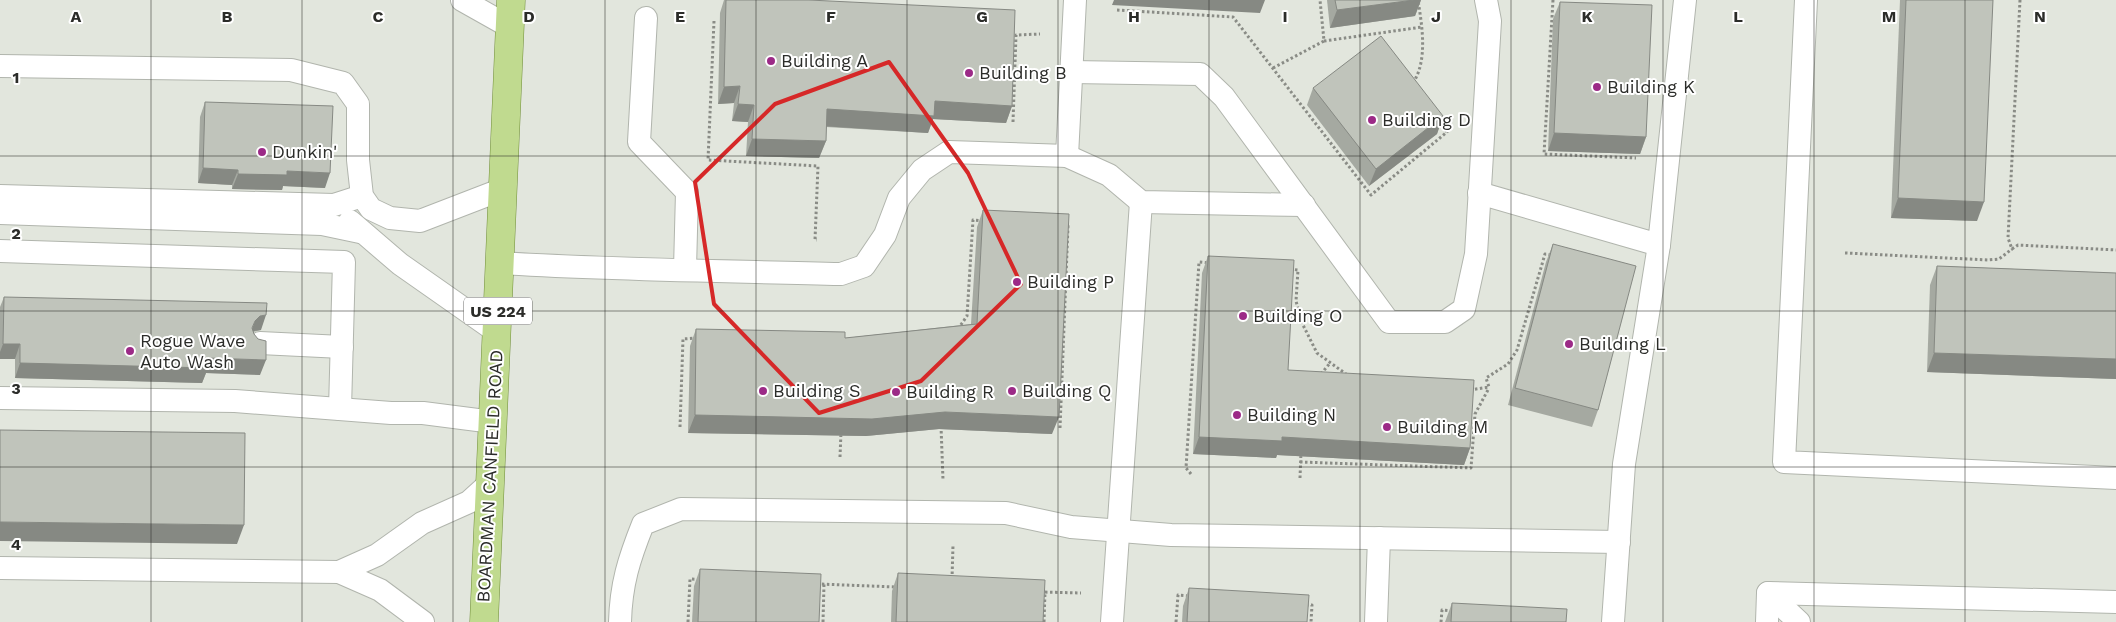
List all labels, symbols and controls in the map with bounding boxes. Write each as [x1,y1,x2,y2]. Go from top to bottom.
text: A [71,7,82,26]
text: B [222,7,233,26]
text: C [373,7,384,26]
text: D [523,7,535,26]
text: E [675,7,685,26]
text: F [826,7,836,26]
text: G [976,7,988,26]
text: H [1128,7,1140,26]
text: I [1282,7,1288,26]
text: J [1431,7,1441,26]
text: K [1581,7,1593,26]
text: L [1733,7,1743,26]
text: M [1882,7,1896,26]
text: N [2034,7,2046,26]
place label: Building A [781,50,868,71]
marker: Building A [765,55,777,67]
place label: Building B [979,62,1067,83]
marker: Building B [963,67,975,79]
text: 1 [13,68,19,87]
place label: Building K [1607,76,1695,97]
marker: Building K [1591,81,1603,93]
place label: Building D [1382,109,1471,130]
marker: Building D [1366,114,1378,126]
place label: Dunkin' [272,141,337,162]
marker: Dunkin' [256,146,268,158]
text: 2 [11,224,21,243]
place label: Building P [1027,271,1114,292]
marker: Building P [1011,276,1023,288]
road number: US 224 [464,298,532,324]
place label: Building O [1253,305,1343,326]
marker: Building O [1237,310,1249,322]
place label: Rogue Wave Auto Wash [140,330,245,372]
place label: Building L [1579,333,1666,354]
marker: Building L [1563,338,1575,350]
marker: Rogue Wave Auto Wash [124,345,136,357]
street label: BOARDMAN CANFIELD ROAD [472,349,507,603]
text: 3 [11,379,21,398]
place label: Building S [773,380,861,401]
place label: Building Q [1022,380,1112,401]
place label: Building R [906,381,994,402]
marker: Building S [757,385,769,397]
marker: Building Q [1006,385,1018,397]
marker: Building R [890,386,902,398]
place label: Building N [1247,404,1336,425]
marker: Building N [1231,409,1243,421]
place label: Building M [1397,416,1488,437]
marker: Building M [1381,421,1393,433]
text: 4 [11,535,21,554]

